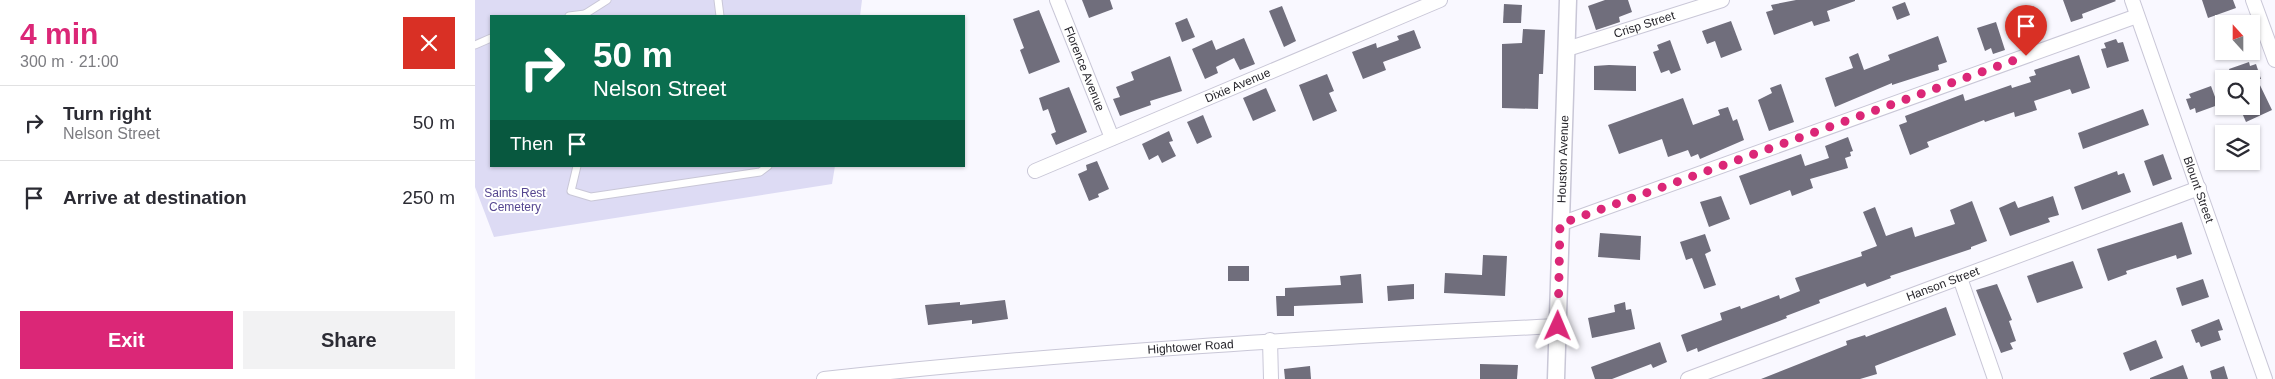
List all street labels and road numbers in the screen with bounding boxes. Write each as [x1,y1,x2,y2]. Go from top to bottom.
street label: Crisp Street [1612,8,1677,41]
street label: Florence Avenue [1061,24,1108,113]
street label: Dixie Avenue [1203,65,1273,105]
street label: Houston Avenue [1555,115,1571,203]
street label: Blount Street [2180,155,2217,225]
street label: Hanson Street [1904,264,1982,304]
street label: Hightower Road [1147,337,1234,357]

